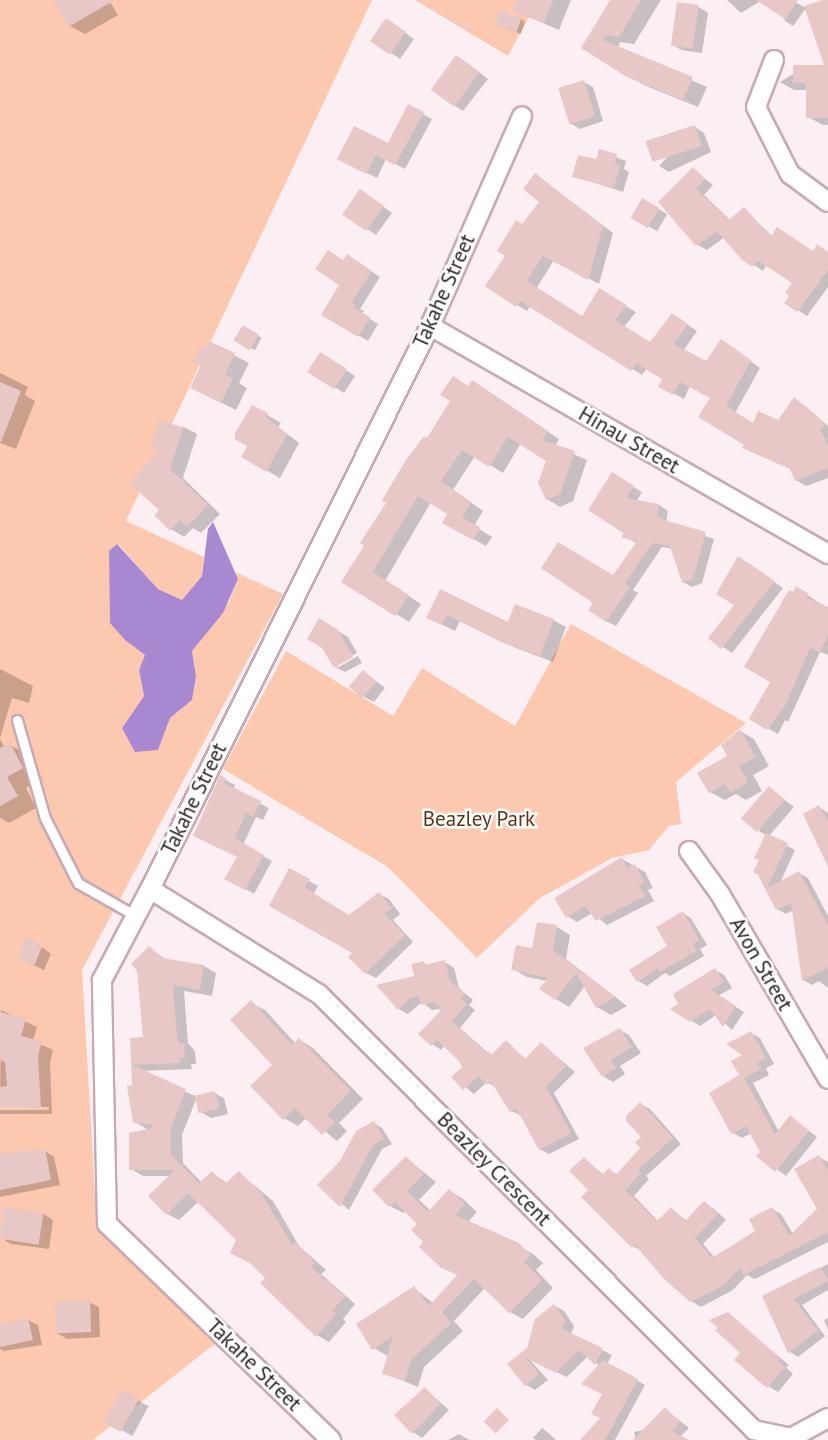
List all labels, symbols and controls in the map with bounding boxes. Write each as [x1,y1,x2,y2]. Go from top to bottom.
street label: Takahe Street [408,230,480,352]
street label: Hinau Street [574,401,684,479]
street label: Takahe Street [156,739,232,859]
park label: Beazley Park [422,806,536,832]
street label: Avon Street [724,913,798,1015]
street label: Beazley Crescent [432,1107,556,1231]
street label: Takahe Street [201,1314,307,1416]

